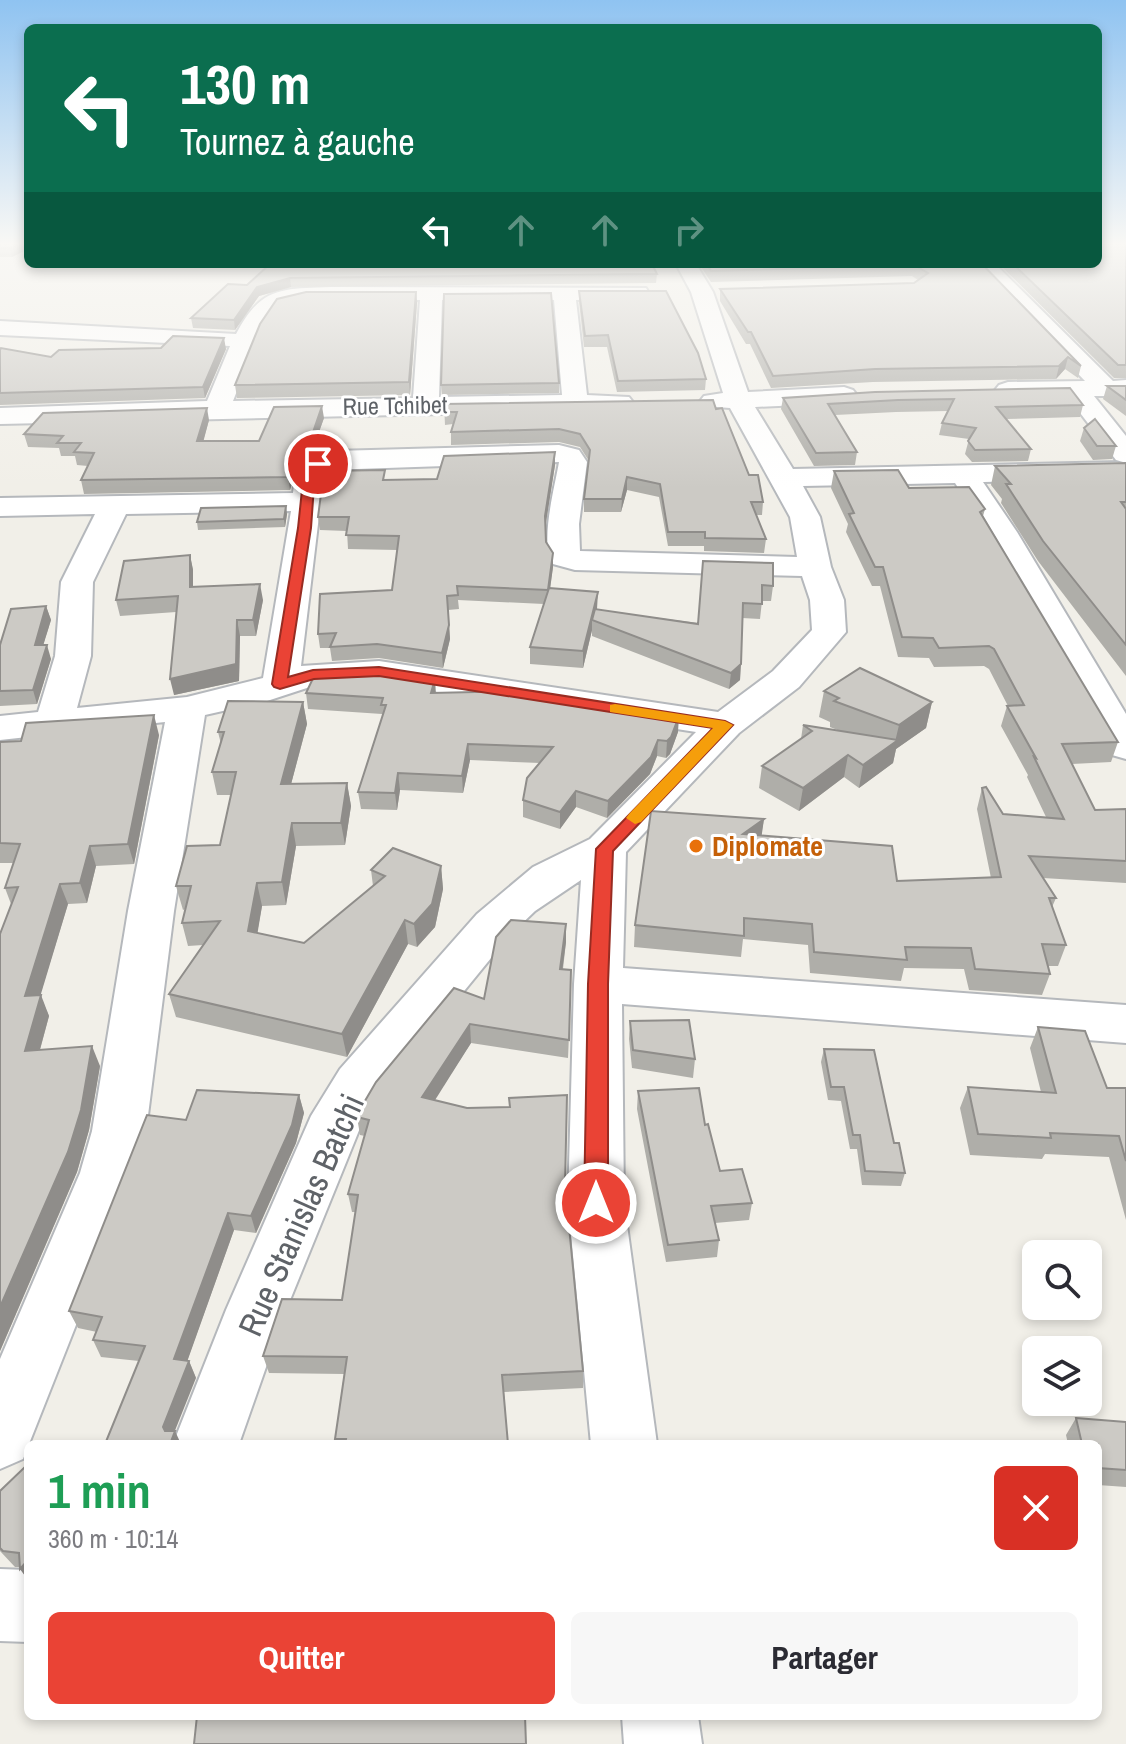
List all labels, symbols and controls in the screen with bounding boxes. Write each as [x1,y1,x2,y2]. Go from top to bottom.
text: 130 m [180,46,310,121]
icon: left [48,56,152,160]
text: Tournez à gauche [180,118,415,166]
icon: left [415,208,459,252]
icon: ahead [499,208,543,252]
icon: ahead [583,208,627,252]
icon: right [667,208,711,252]
street label: Rue Tchibet [342,388,448,422]
pin [284,430,352,498]
icon: arrive [296,442,340,486]
place label: Diplomate [712,827,823,865]
marker: Diplomate [687,837,705,855]
street label: Rue Stanislas Batchi [227,1087,375,1343]
position arrow [554,1161,638,1245]
map controls [1022,1240,1102,1416]
button: search [1022,1240,1102,1320]
button: layers [1022,1336,1102,1416]
text: 1 min [48,1458,151,1523]
button: close [994,1466,1078,1550]
text: 360 m · 10:14 [48,1521,178,1556]
button: Quitter [48,1612,555,1704]
button: Partager [571,1612,1078,1704]

